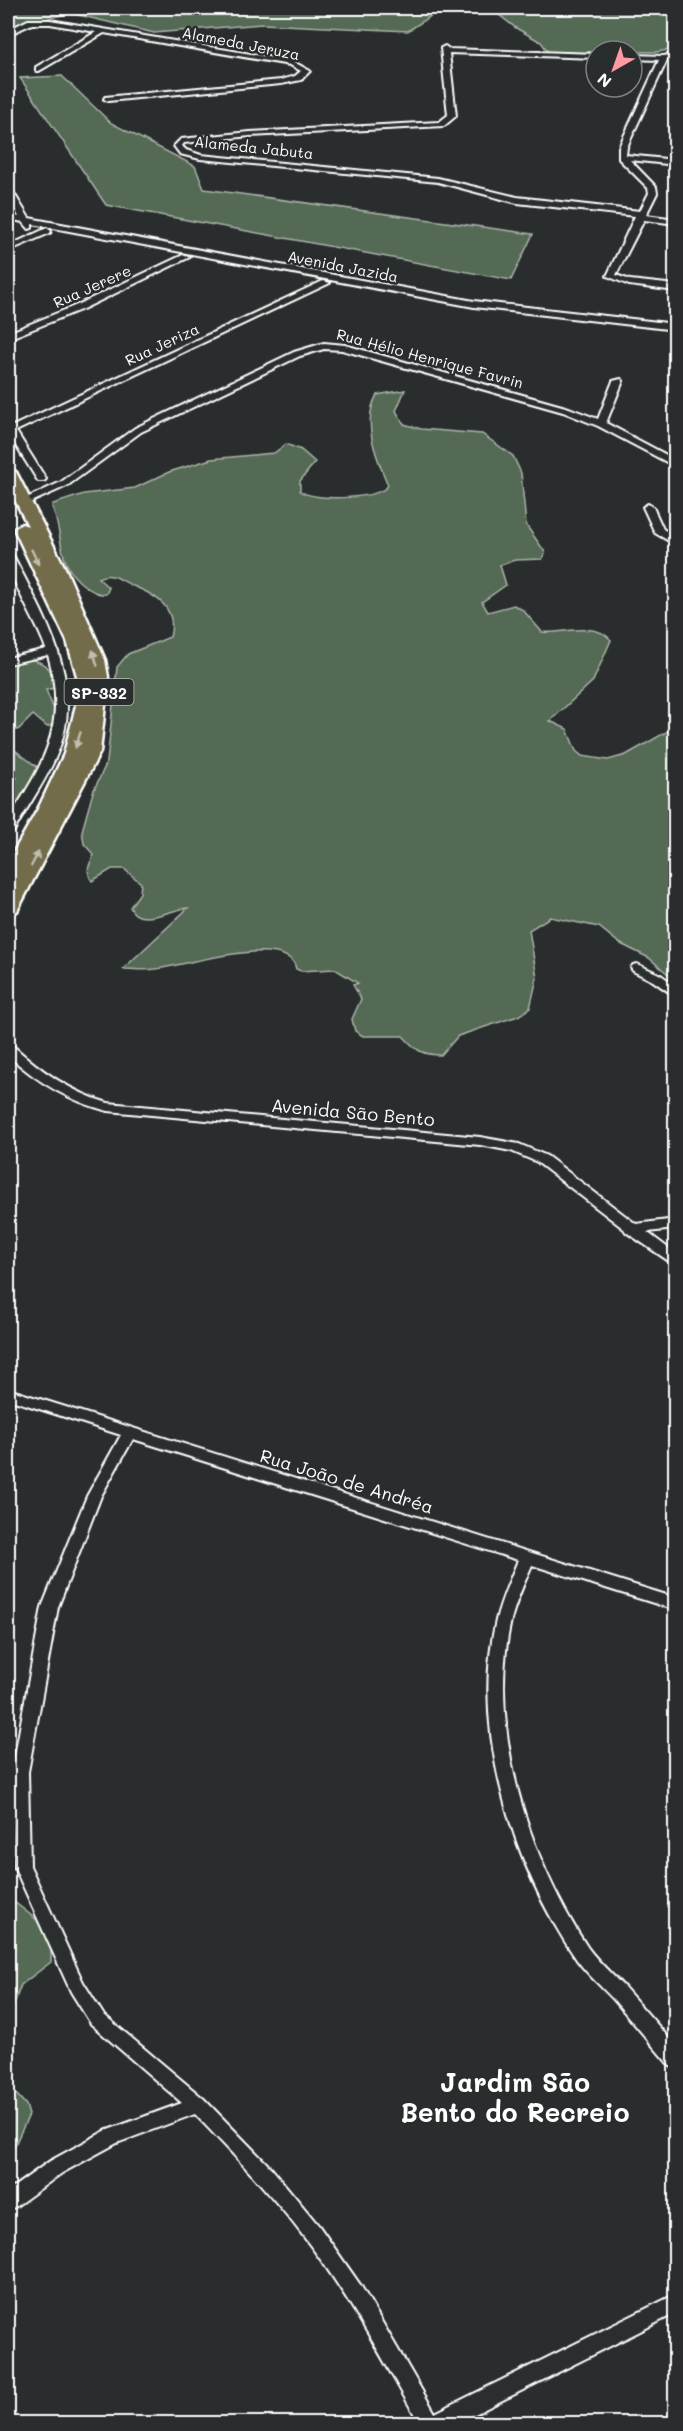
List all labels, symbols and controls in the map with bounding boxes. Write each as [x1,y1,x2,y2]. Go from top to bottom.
street label: Alameda Jeruza [181,22,301,64]
north arrow [584,39,644,99]
text: N [593,69,615,93]
street label: Alameda Jabuta [193,131,315,163]
street label: Avenida Jazida [286,245,400,287]
street label: Rua Jerere [50,260,134,312]
street label: Rua Jeriza [122,318,202,370]
street label: Rua Hélio Henrique Favrin [334,323,526,393]
one-way arrow [30,548,40,566]
one-way arrow [90,649,99,667]
road number: SP-332 [64,679,134,705]
one-way arrow [73,731,82,749]
one-way arrow [30,851,40,868]
street label: Avenida São Bento [270,1093,436,1131]
street label: Rua João de Andréa [257,1443,437,1519]
district label: Jardim São Bento do Recreio [401,2065,629,2129]

